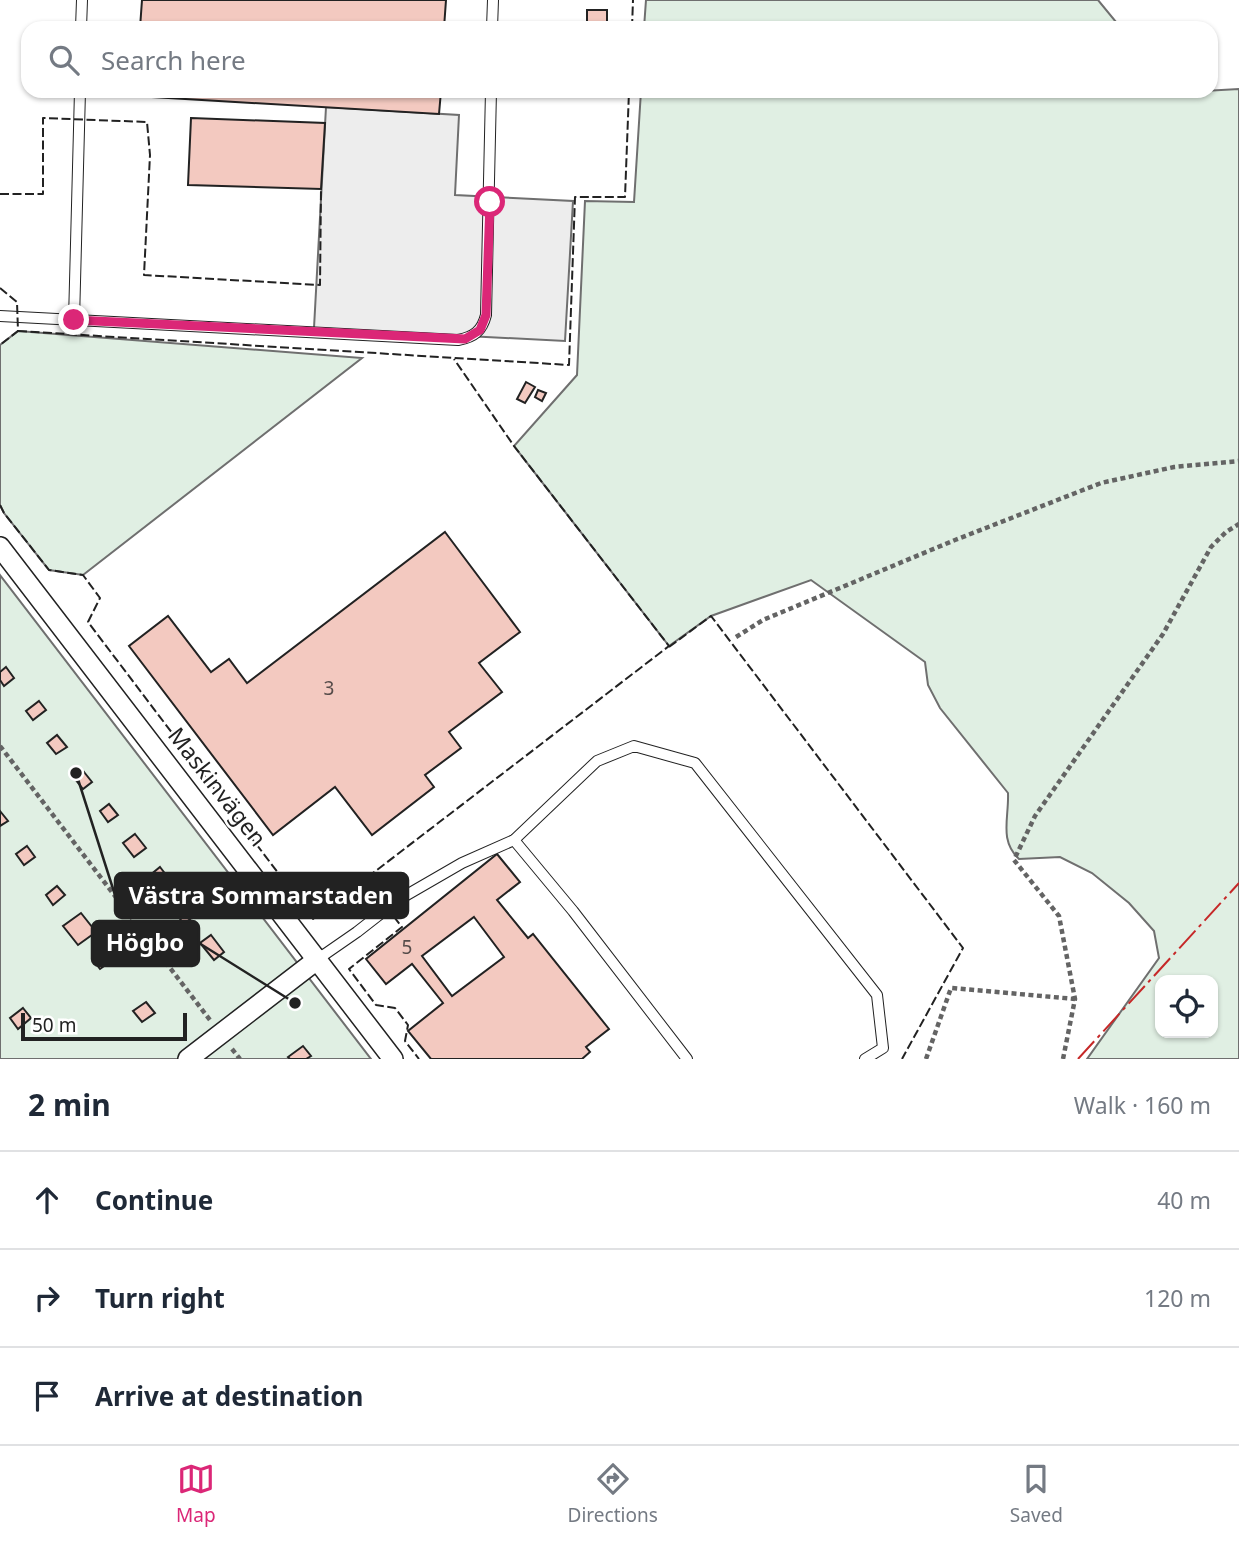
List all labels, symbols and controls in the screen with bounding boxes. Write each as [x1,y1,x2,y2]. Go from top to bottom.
search box [21,21,1218,98]
icon: search [45,41,83,79]
text: Search here [101,42,246,78]
route start [474,186,505,217]
route end [58,304,89,335]
house number: 3 [324,675,334,701]
street label: Maskinvägen [161,720,274,853]
callout: Västra Sommarstaden [115,873,408,918]
text: Västra Sommarstaden [129,878,393,911]
callout: Högbo [92,921,199,966]
text: Högbo [106,925,184,958]
house number: 5 [402,934,412,960]
map controls [1155,975,1218,1038]
button: locate [1155,975,1218,1038]
scale bar [21,1010,187,1042]
text: 50 m [32,1012,76,1038]
text: 2 min [28,1084,111,1125]
text: Walk · 160 m [1074,1089,1211,1121]
icon: ahead [28,1181,66,1219]
text: Continue [95,1182,213,1218]
text: 40 m [1157,1184,1211,1216]
icon: right [28,1279,66,1317]
text: Turn right [95,1280,225,1316]
text: 120 m [1144,1282,1211,1314]
icon: arrive [28,1377,66,1415]
text: Arrive at destination [95,1378,364,1414]
tab: Map [176,1460,216,1528]
tab: Directions [568,1460,658,1528]
tab: Saved [1010,1460,1063,1528]

